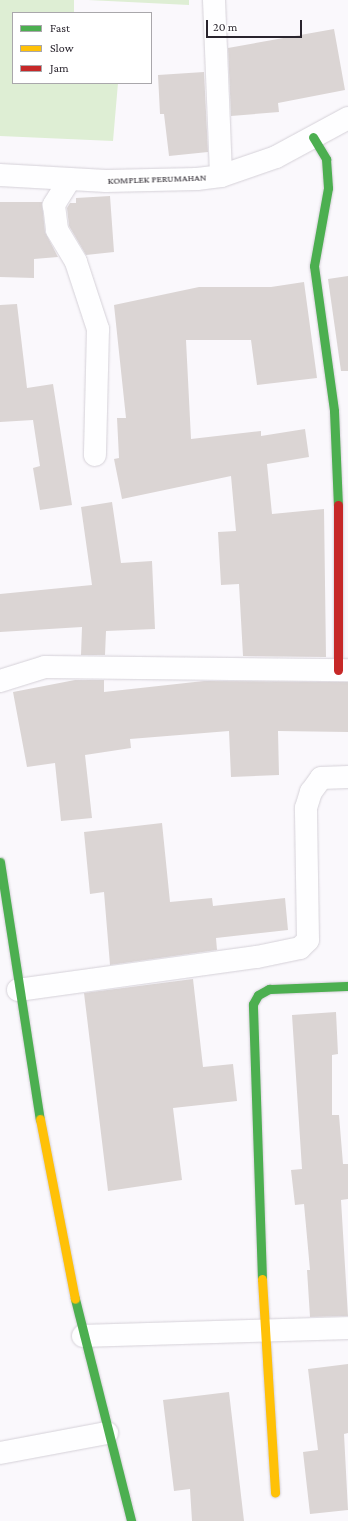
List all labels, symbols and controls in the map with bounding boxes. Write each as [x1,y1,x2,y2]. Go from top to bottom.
legend [12,12,152,84]
scale bar [208,12,304,38]
text: 20 m [213,20,237,34]
text: Fast [50,21,70,35]
text: Slow [50,41,74,55]
text: Jam [50,61,69,75]
street label: KOMPLEK PERUMAHAN [107,171,207,187]

